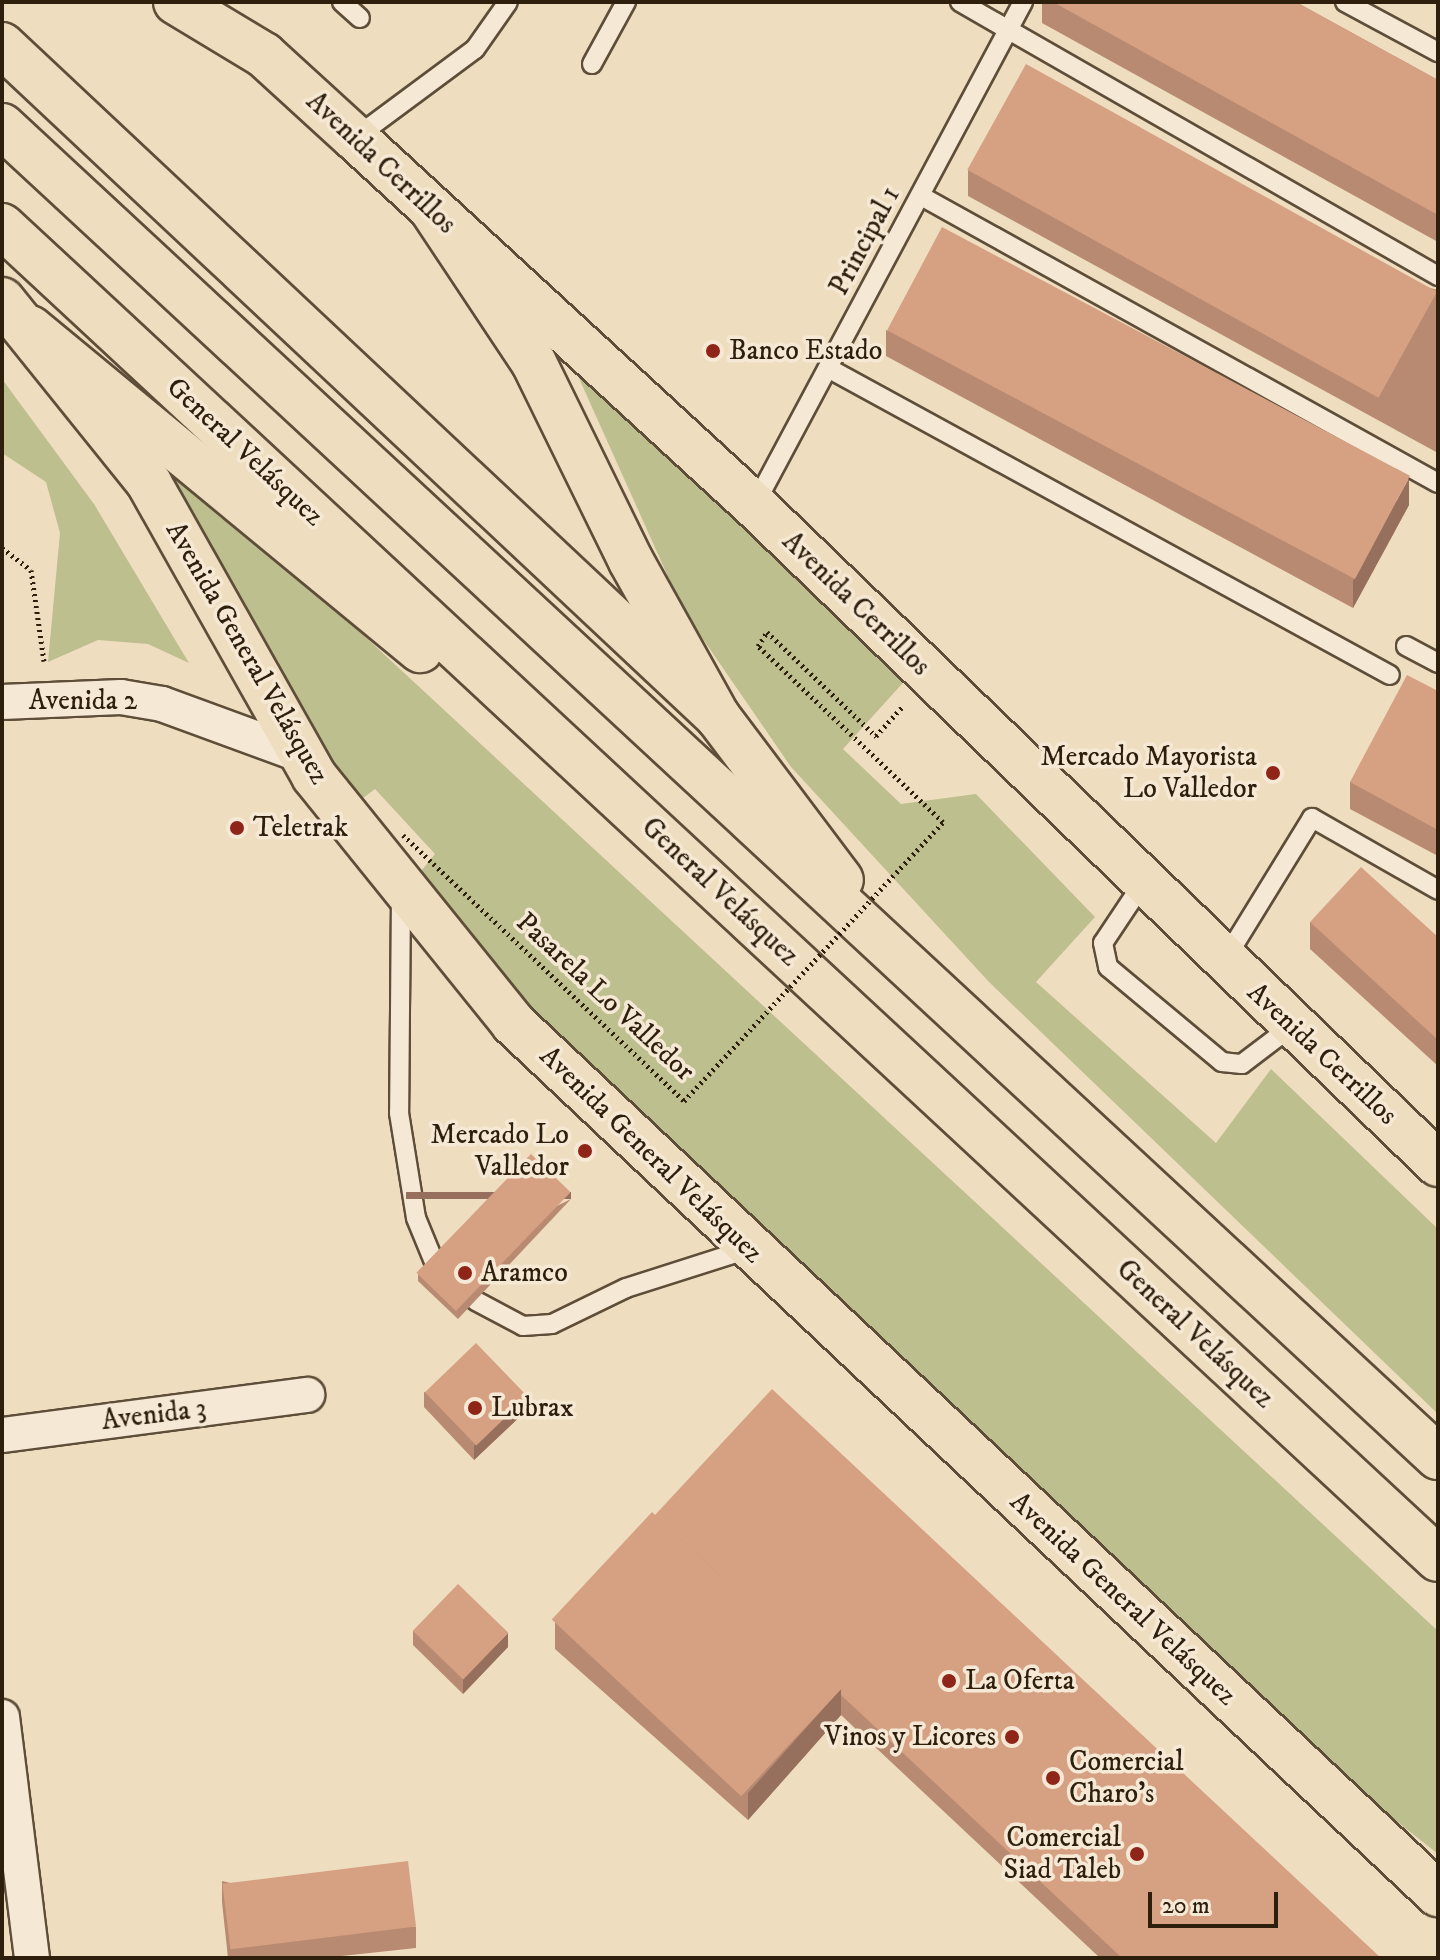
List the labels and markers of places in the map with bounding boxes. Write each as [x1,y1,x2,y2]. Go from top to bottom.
place label: Banco Estado [729,334,882,368]
marker: Banco Estado [704,342,722,360]
place label: Mercado Mayorista Lo Valledor [1040,740,1257,806]
marker: Mercado Mayorista Lo Valledor [1264,764,1282,782]
place label: Teletrak [253,811,348,845]
marker: Teletrak [228,819,246,837]
place label: Mercado Lo Valledor [431,1118,569,1184]
marker: Mercado Lo Valledor [576,1142,594,1160]
place label: Aramco [481,1256,568,1290]
marker: Aramco [456,1264,474,1282]
place label: Lubrax [491,1391,574,1425]
marker: Lubrax [466,1399,484,1417]
place label: La Oferta [965,1664,1075,1698]
marker: La Oferta [940,1672,958,1690]
place label: Vinos y Licores [824,1720,996,1754]
marker: Vinos y Licores [1003,1728,1021,1746]
place label: Comercial Charo's [1069,1745,1184,1811]
marker: Comercial Charo's [1044,1769,1062,1787]
place label: Comercial Siad Taleb [1004,1821,1121,1887]
marker: Comercial Siad Taleb [1128,1845,1146,1863]

